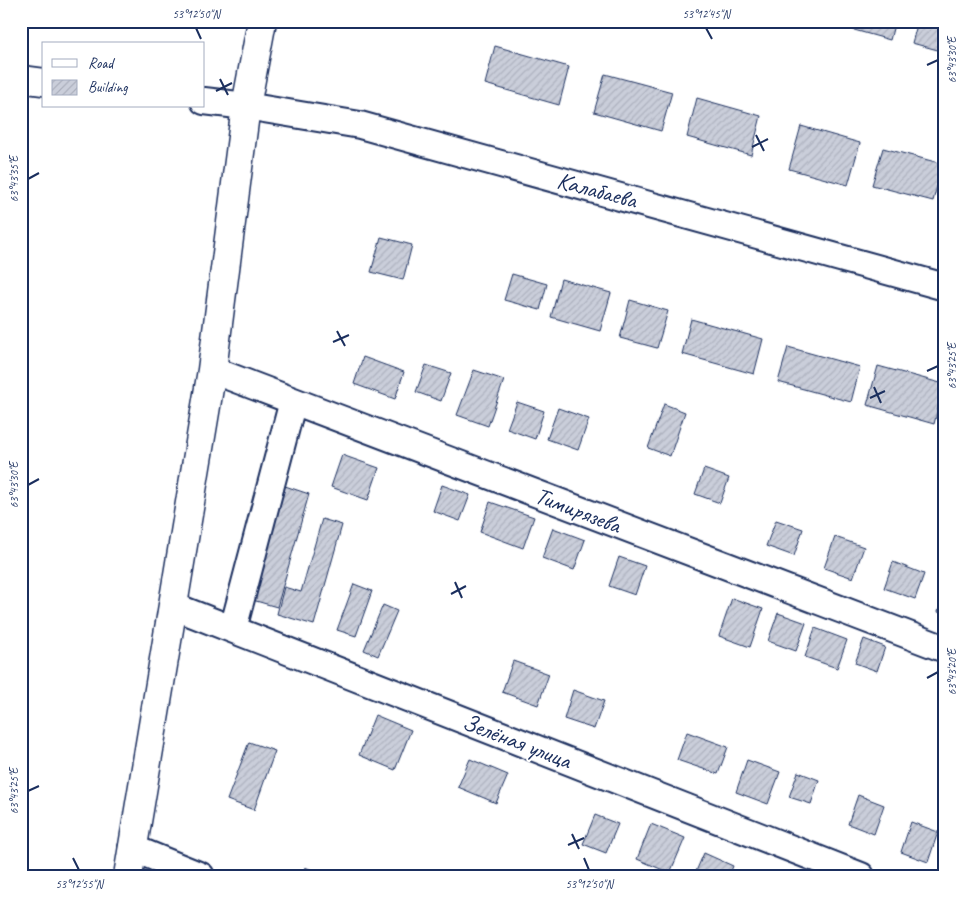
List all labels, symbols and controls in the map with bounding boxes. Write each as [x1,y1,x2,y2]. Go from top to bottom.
text: 53°12'50"N [172,6,221,22]
text: 53°12'45"N [682,6,731,22]
text: 63°43'30"E [944,35,960,83]
legend [42,42,205,108]
text: Road [88,54,115,73]
text: Building [88,78,128,97]
text: 63°43'35"E [6,154,22,202]
street label: Калабаева [554,165,642,215]
text: 63°43'25"E [944,341,960,389]
text: 63°43'30"E [6,460,22,508]
street label: Тимирязева [531,480,626,541]
text: 63°43'20"E [944,647,960,695]
street label: Зелёная улица [458,707,577,776]
text: 63°43'25"E [6,766,22,814]
text: 53°12'55"N [55,876,104,892]
text: 53°12'50"N [565,876,614,892]

